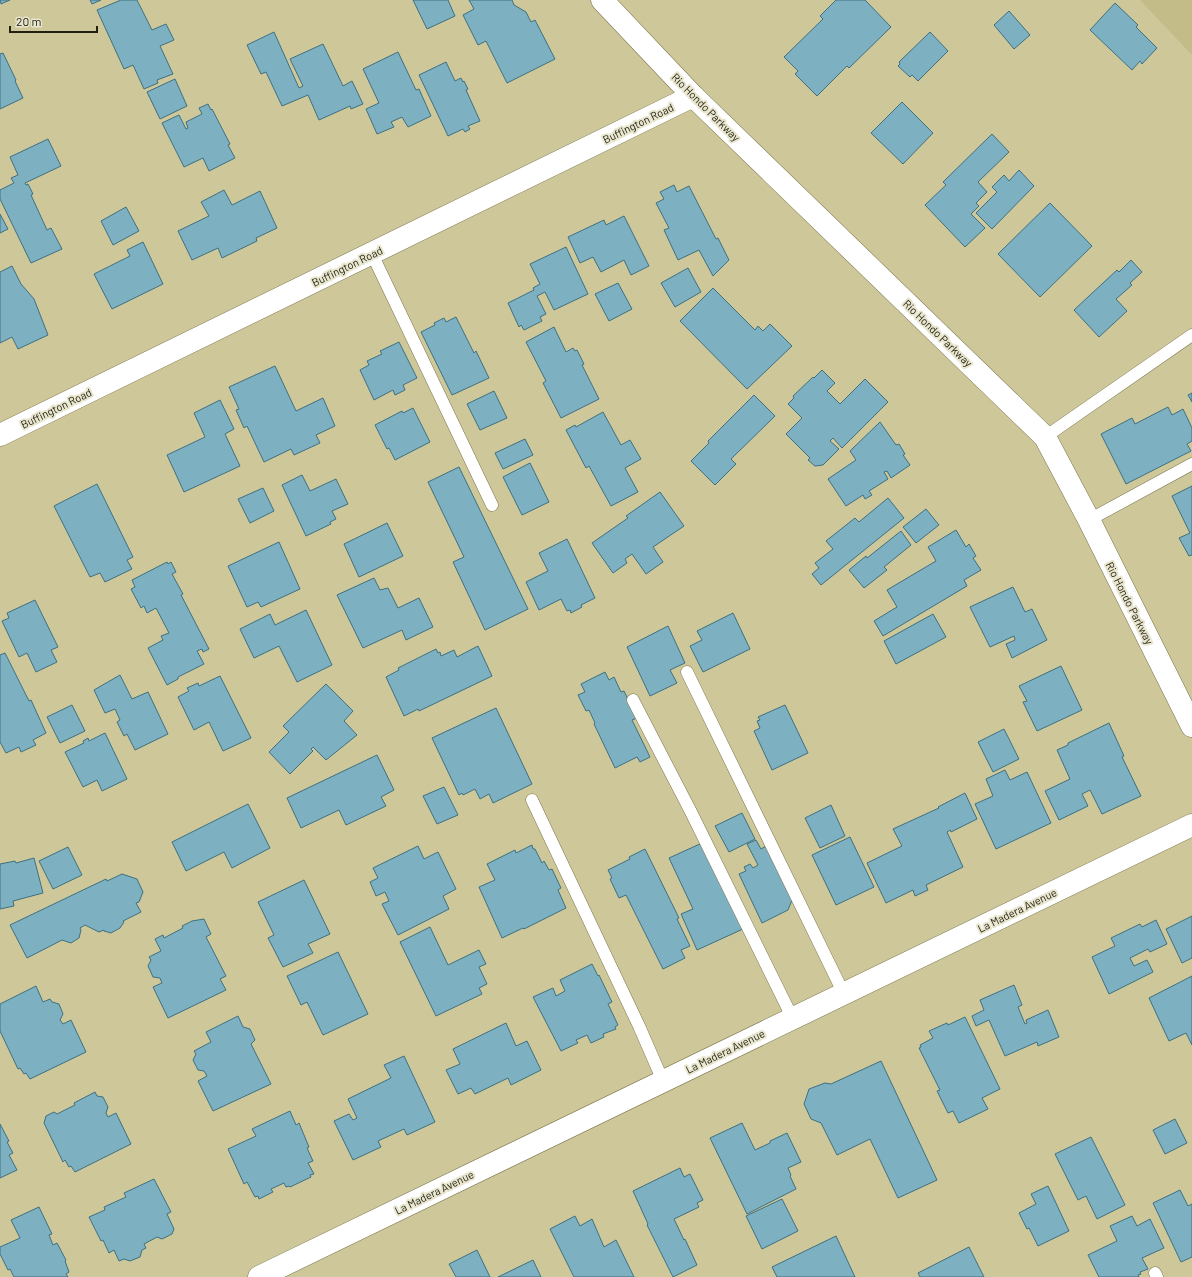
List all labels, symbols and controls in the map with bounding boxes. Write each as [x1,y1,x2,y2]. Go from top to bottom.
scale bar [10,8,97,34]
text: 20 m [16,14,42,28]
street label: Rio Hondo Parkway [669,70,743,144]
street label: Buffington Road [601,100,675,146]
street label: Buffington Road [310,243,384,289]
street label: Rio Hondo Parkway [901,297,975,369]
street label: Buffington Road [19,385,93,431]
street label: Rio Hondo Parkway [1104,559,1156,647]
street label: La Madera Avenue [975,885,1059,935]
street label: La Madera Avenue [683,1026,767,1076]
street label: La Madera Avenue [392,1167,476,1217]

